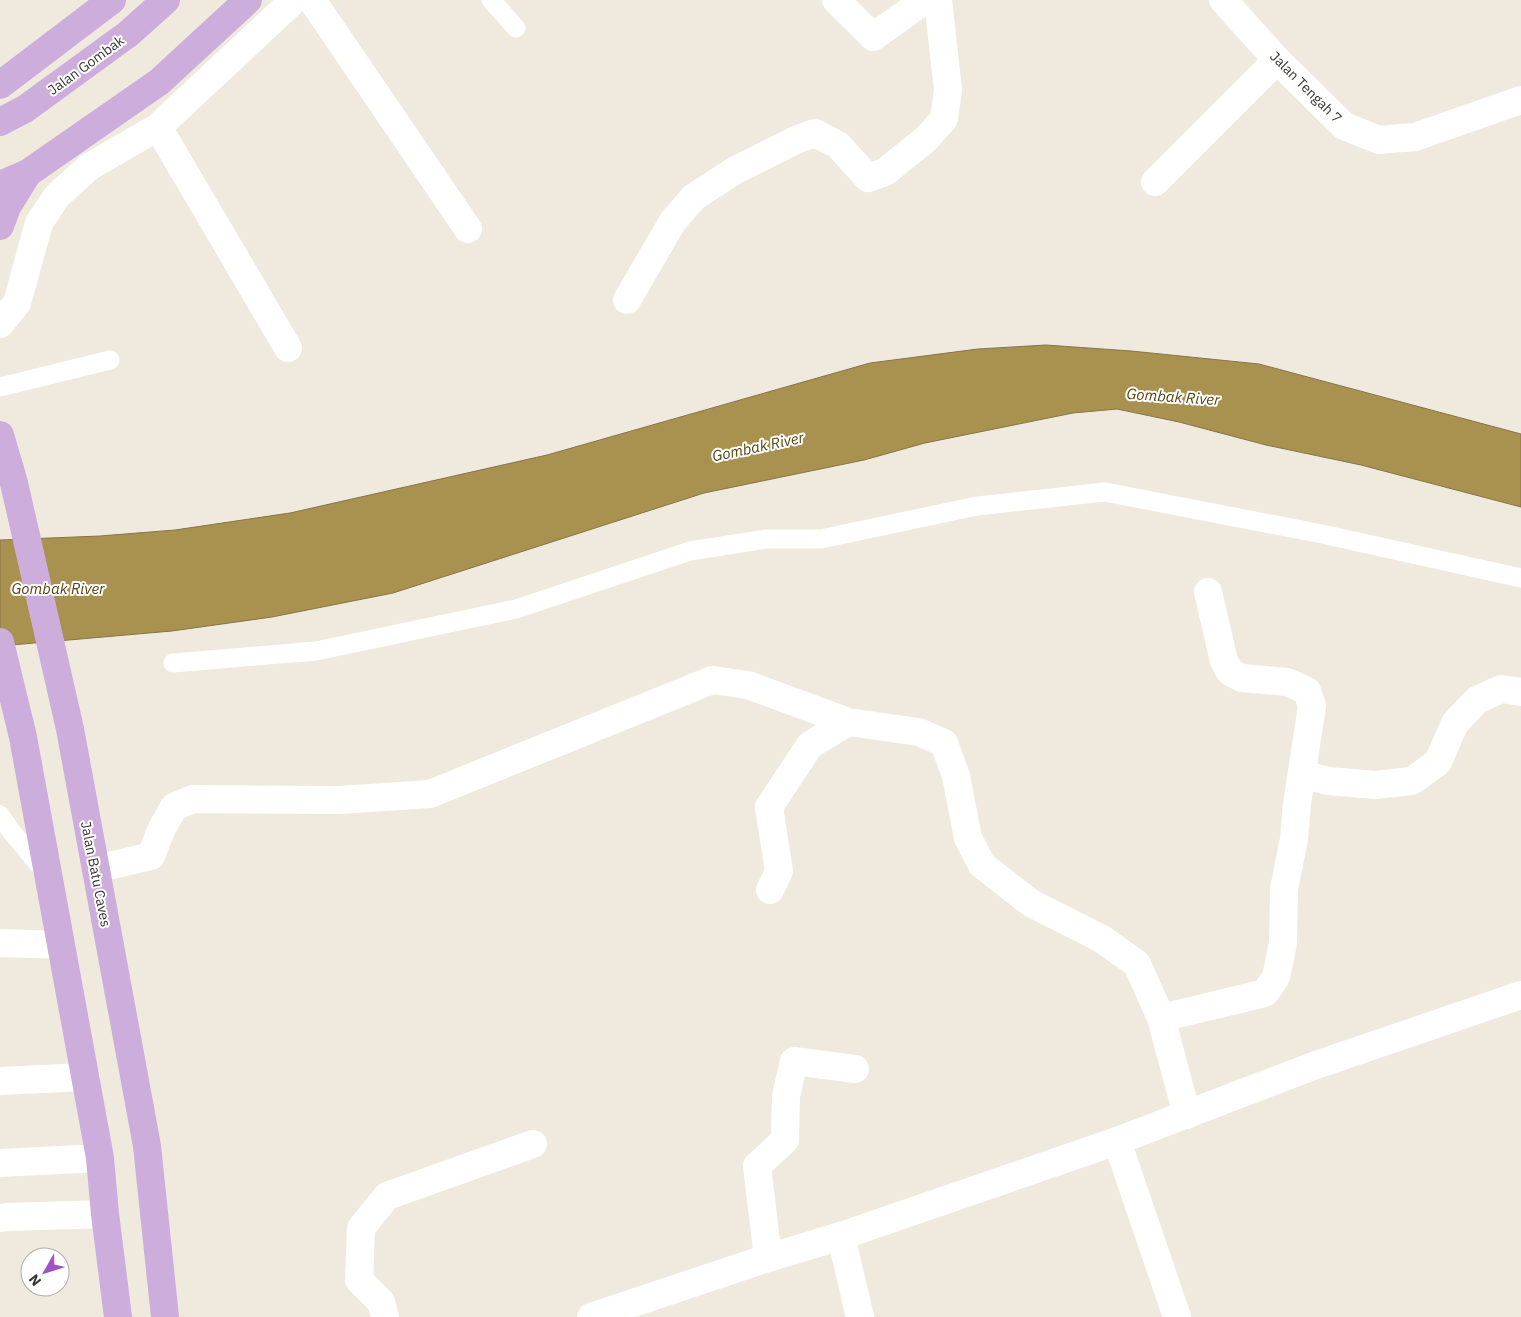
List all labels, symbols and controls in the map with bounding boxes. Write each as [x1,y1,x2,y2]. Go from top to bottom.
street label: Jalan Gombak [44,31,128,99]
street label: Jalan Tengah 7 [1266,47,1346,127]
water label: Gombak River [1126,384,1221,409]
water label: Gombak River [710,427,806,465]
water label: Gombak River [11,579,105,598]
street label: Jalan Batu Caves [77,820,115,929]
north arrow [20,1247,70,1297]
text: N [25,1271,45,1290]

